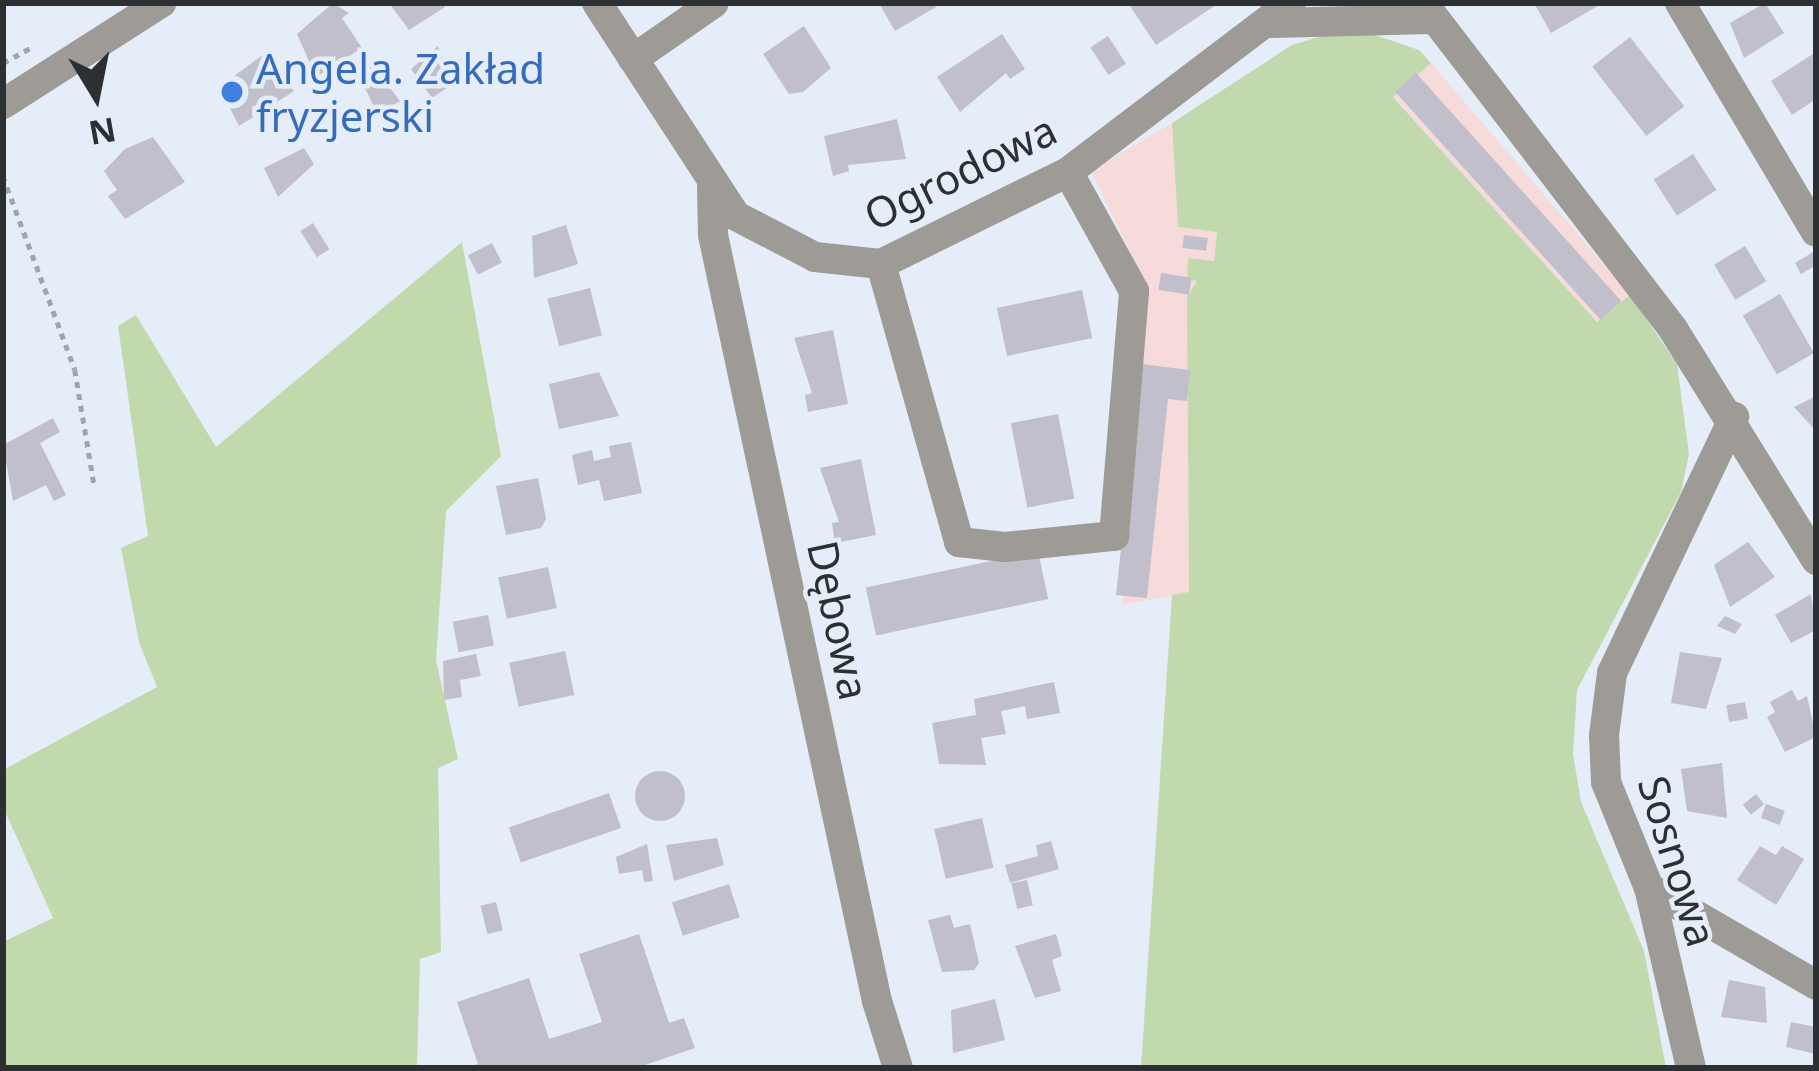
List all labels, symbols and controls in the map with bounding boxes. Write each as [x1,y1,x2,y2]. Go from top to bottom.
north arrow [36,36,156,156]
place label: Angela. Zakład fryzjerski [256,43,545,142]
marker: Angela. Zakład fryzjerski [219,79,245,105]
street label: Ogrodowa [856,104,1064,240]
text: N [85,107,119,156]
street label: Dębowa [798,536,880,704]
street label: Sosnowa [1628,770,1728,952]

